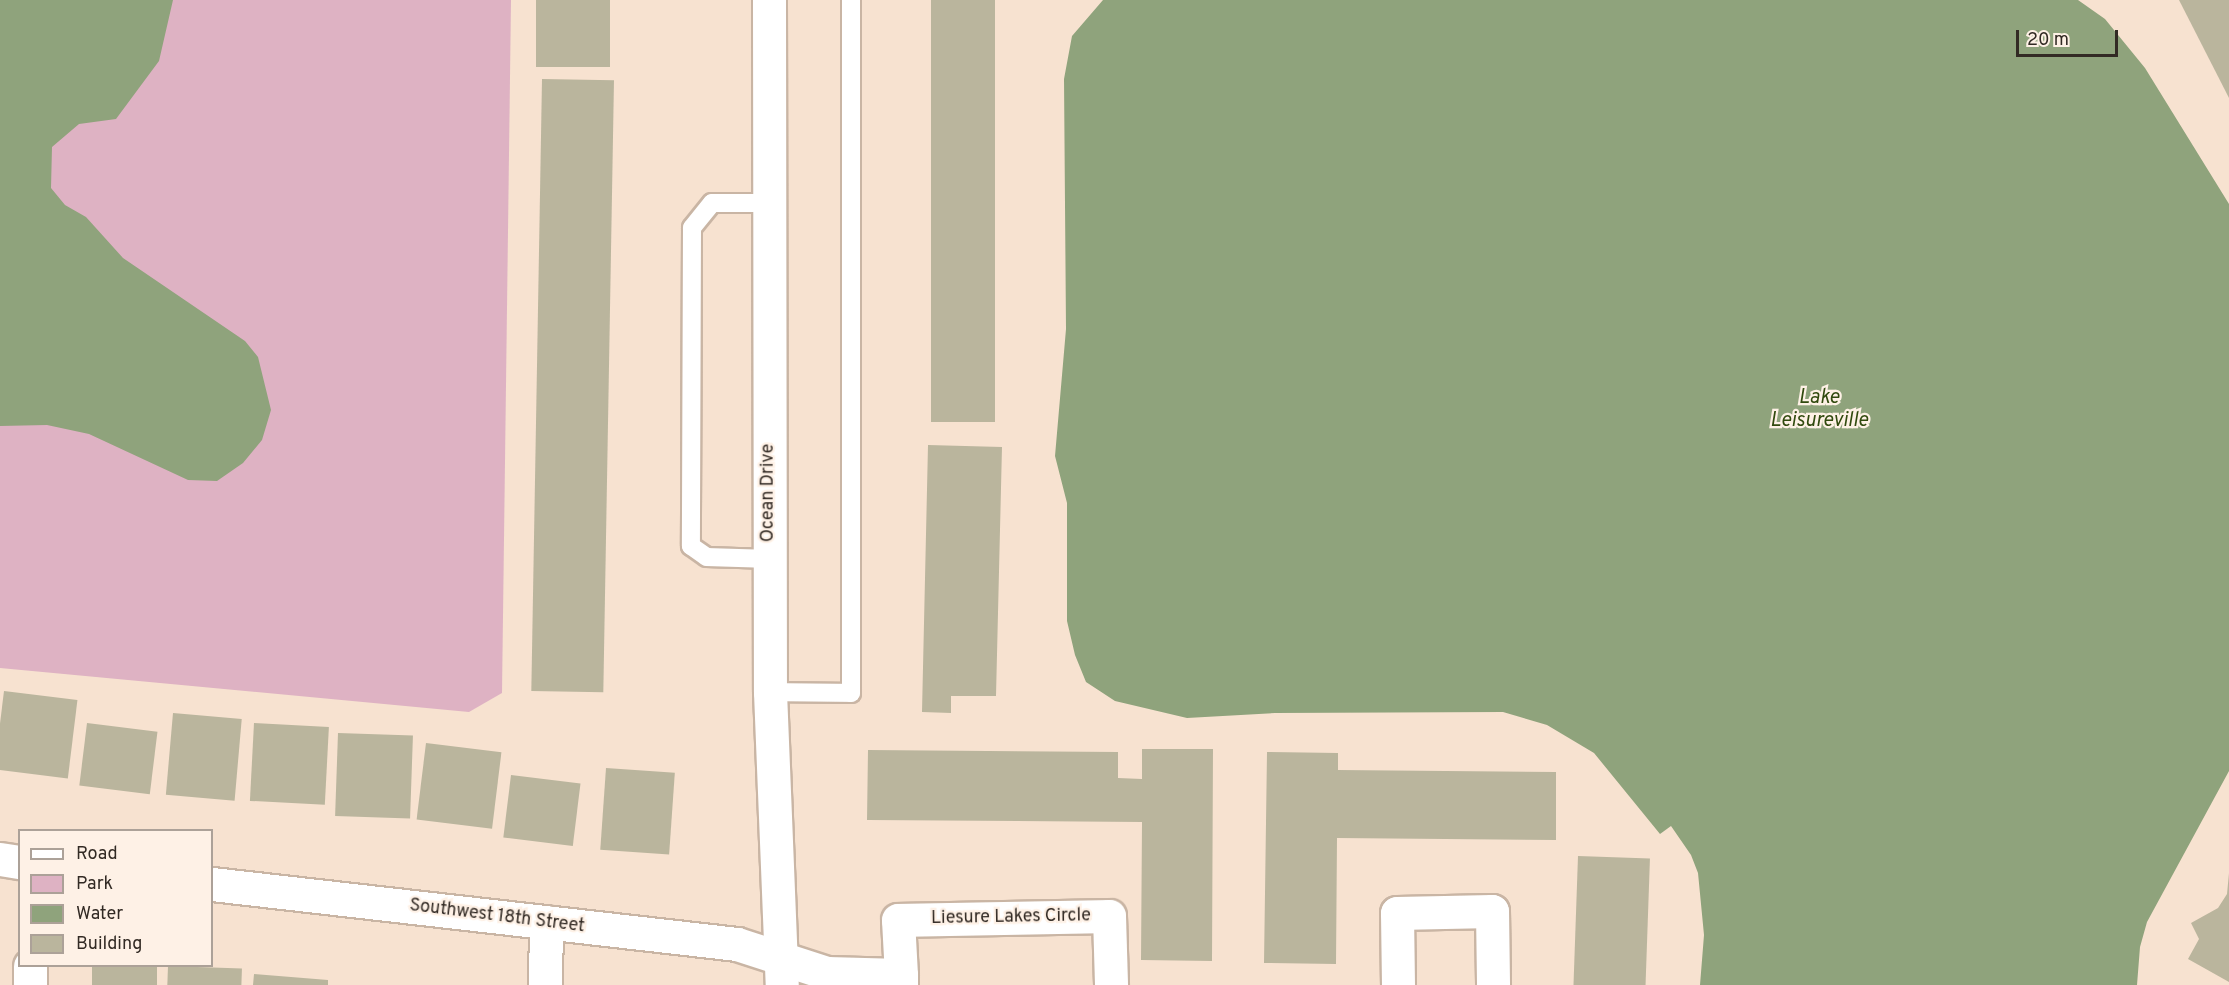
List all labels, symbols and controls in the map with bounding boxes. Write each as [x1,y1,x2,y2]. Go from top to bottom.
scale bar [2019,18,2121,56]
text: 20 m [2027,29,2069,52]
water label: Lake Leisureville [1770,387,1868,434]
street label: Ocean Drive [758,444,780,542]
legend [18,829,213,967]
text: Road [76,843,118,866]
text: Park [76,873,113,896]
street label: Southwest 18th Street [408,896,586,938]
text: Water [76,903,123,926]
street label: Liesure Lakes Circle [931,906,1091,930]
text: Building [76,933,142,956]

